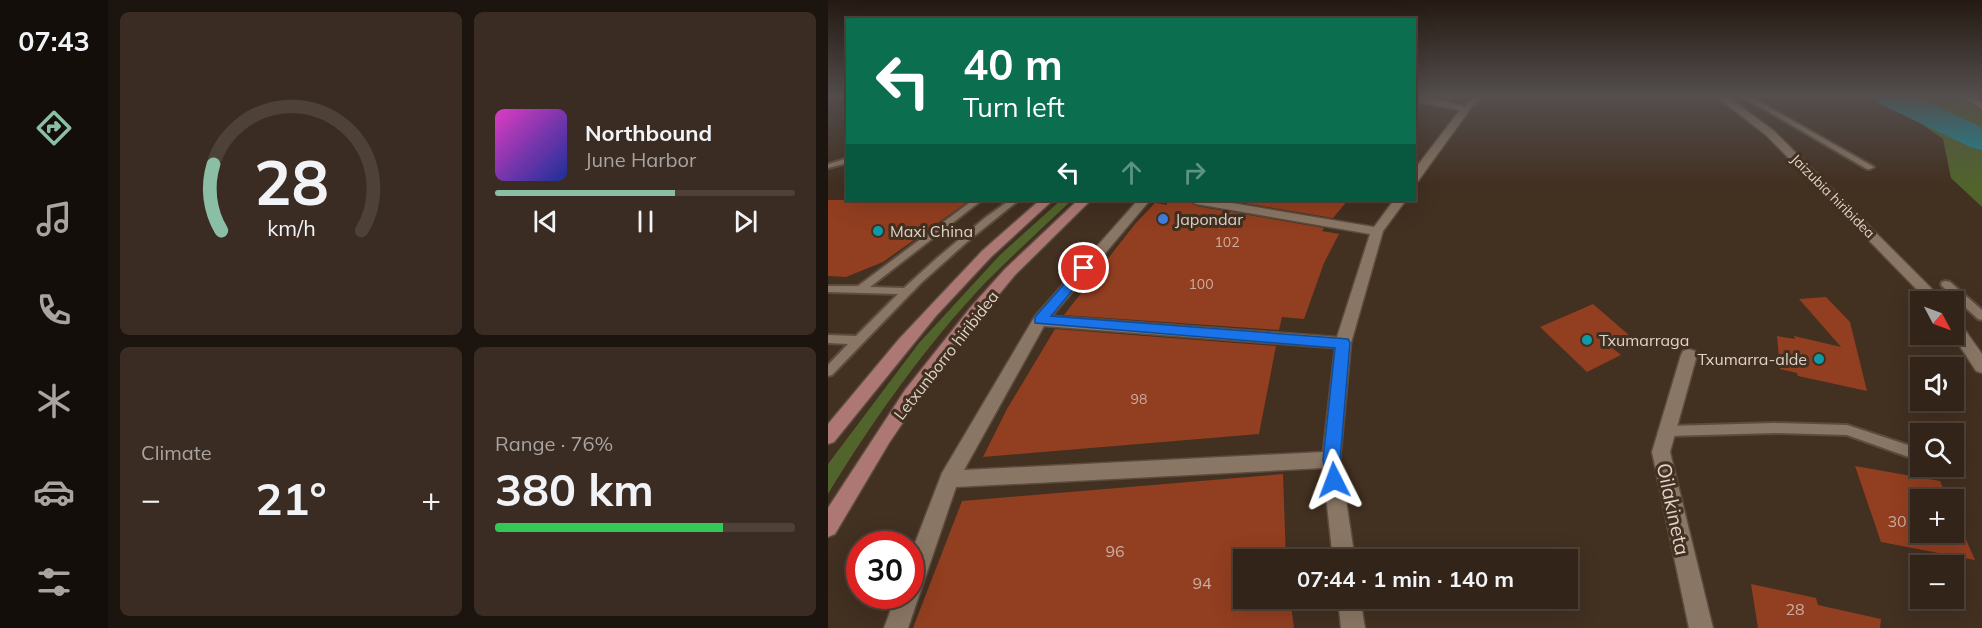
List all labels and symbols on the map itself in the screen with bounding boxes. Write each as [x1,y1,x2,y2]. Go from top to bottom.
street label: Jaizubia hiribidea [1787,150,1879,242]
place label: Japondar [1175,209,1243,229]
marker: Japondar [1156,212,1170,226]
place label: Maxi China [890,221,973,241]
marker: Maxi China [871,224,885,238]
house number: 102 [1214,233,1240,251]
pin [1058,242,1109,293]
house number: 100 [1188,275,1214,293]
street label: Letxunborro hiribidea [889,287,1003,423]
north arrow [1910,291,1964,345]
place label: Txumarraga [1599,330,1689,350]
marker: Txumarraga [1580,333,1594,347]
place label: Txumarra-alde [1697,349,1807,369]
marker: Txumarra-alde [1812,352,1826,366]
house number: 98 [1131,390,1147,408]
position arrow [1302,448,1366,512]
street label: Oilakineta [1652,461,1695,557]
house number: 30 [1887,511,1907,531]
speed limit sign: 30 [846,531,924,609]
house number: 96 [1105,541,1125,561]
house number: 94 [1192,573,1212,593]
house number: 28 [1785,599,1805,619]

